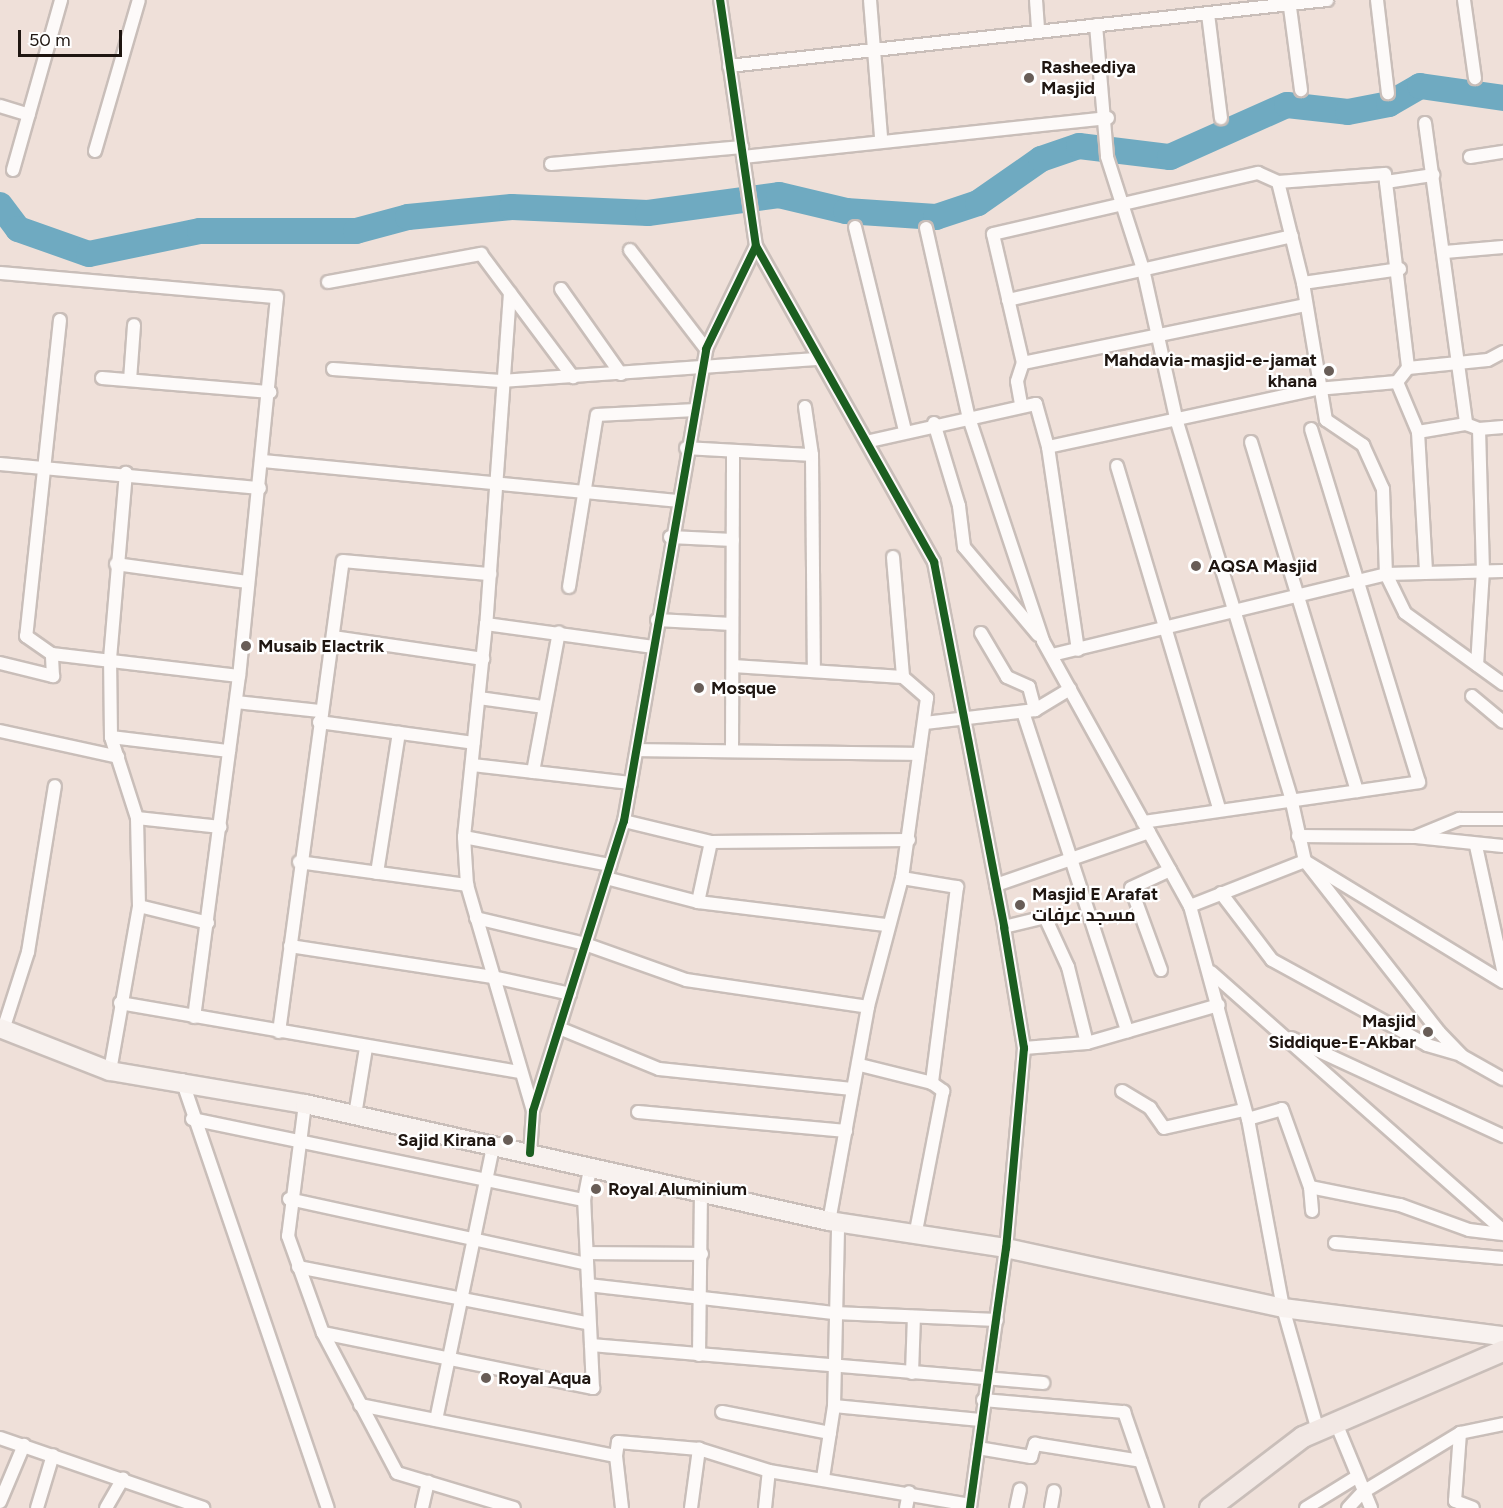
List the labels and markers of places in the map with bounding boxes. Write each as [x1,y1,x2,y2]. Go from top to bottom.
place label: Rasheediya Masjid [1041,57,1136,100]
marker: Rasheediya Masjid [1022,71,1036,85]
place label: Mahdavia-masjid-e-jamat khana [1104,350,1317,392]
marker: Mahdavia-masjid-e-jamat khana [1322,364,1336,378]
place label: AQSA Masjid [1208,555,1317,577]
marker: AQSA Masjid [1189,559,1203,573]
place label: Musaib Elactrik [258,635,384,657]
marker: Musaib Elactrik [239,639,253,653]
place label: Mosque [711,677,776,699]
marker: Mosque [692,681,706,695]
place label: Masjid E Arafat مسجد عرفات [1032,884,1158,926]
marker: Masjid E Arafat مسجد عرفات [1013,898,1027,912]
place label: Masjid Siddique-E-Akbar [1268,1011,1416,1054]
marker: Masjid Siddique-E-Akbar [1421,1025,1435,1039]
place label: Sajid Kirana [398,1129,496,1151]
marker: Sajid Kirana [501,1133,515,1147]
place label: Royal Aluminium [608,1178,747,1200]
marker: Royal Aluminium [589,1182,603,1196]
place label: Royal Aqua [498,1367,591,1389]
marker: Royal Aqua [479,1371,493,1385]

